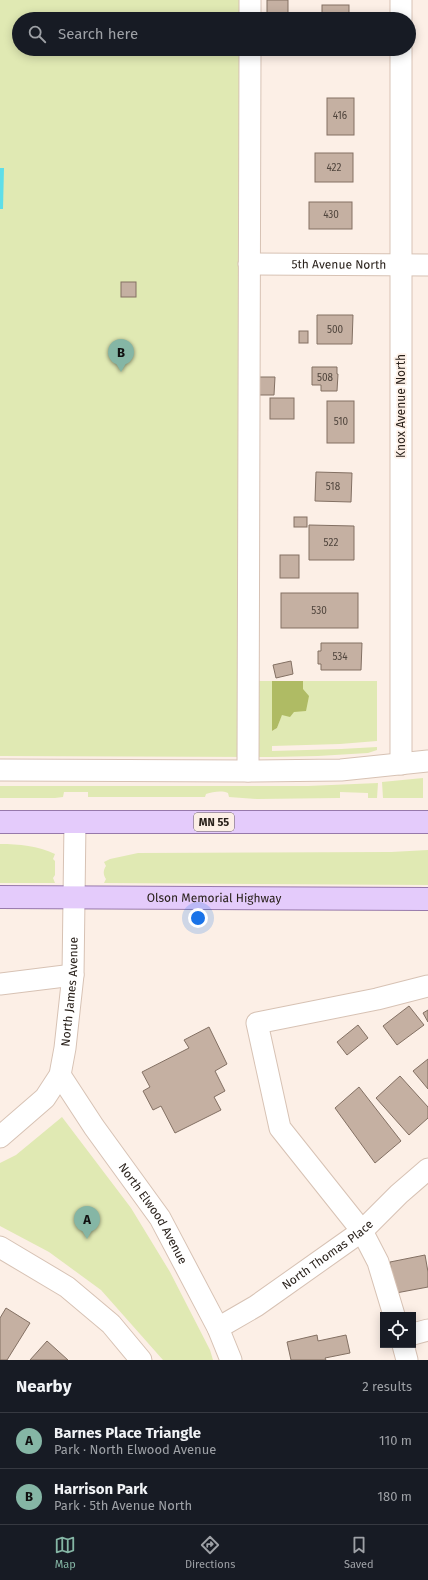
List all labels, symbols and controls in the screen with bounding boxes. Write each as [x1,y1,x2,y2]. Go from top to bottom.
search box [12,12,416,56]
icon: search [26,23,48,45]
text: Search here [58,25,138,43]
house number: 416 [333,110,347,122]
house number: 422 [326,162,342,174]
house number: 430 [323,209,339,221]
street label: 5th Avenue North [292,257,386,272]
house number: 500 [327,324,344,336]
pin: B [108,339,134,372]
street label: Knox Avenue North [394,354,408,458]
house number: 508 [317,372,334,384]
house number: 510 [334,416,349,428]
house number: 518 [326,481,341,493]
house number: 522 [324,537,338,549]
house number: 530 [311,605,327,617]
house number: 534 [332,651,348,663]
road number: MN 55 [194,813,234,831]
street label: Olson Memorial Highway [147,891,281,905]
your location [188,908,208,928]
street label: North James Avenue [58,937,80,1047]
street label: North Elwood Avenue [115,1160,190,1266]
pin: A [74,1206,100,1239]
street label: North Thomas Place [279,1217,376,1292]
map controls [380,1312,416,1348]
button: locate [380,1312,416,1348]
text: Nearby [16,1376,71,1397]
text: 2 results [362,1379,412,1394]
text: Barnes Place Triangle [54,1424,201,1442]
text: A [25,1433,33,1448]
text: 110 m [379,1433,412,1448]
text: Park · North Elwood Avenue [54,1442,216,1457]
text: Harrison Park [54,1480,147,1498]
text: B [25,1489,33,1504]
text: 180 m [377,1489,412,1504]
text: Park · 5th Avenue North [54,1498,192,1513]
tab: Map [54,1534,76,1571]
tab: Directions [185,1534,235,1571]
tab: Saved [344,1534,374,1571]

